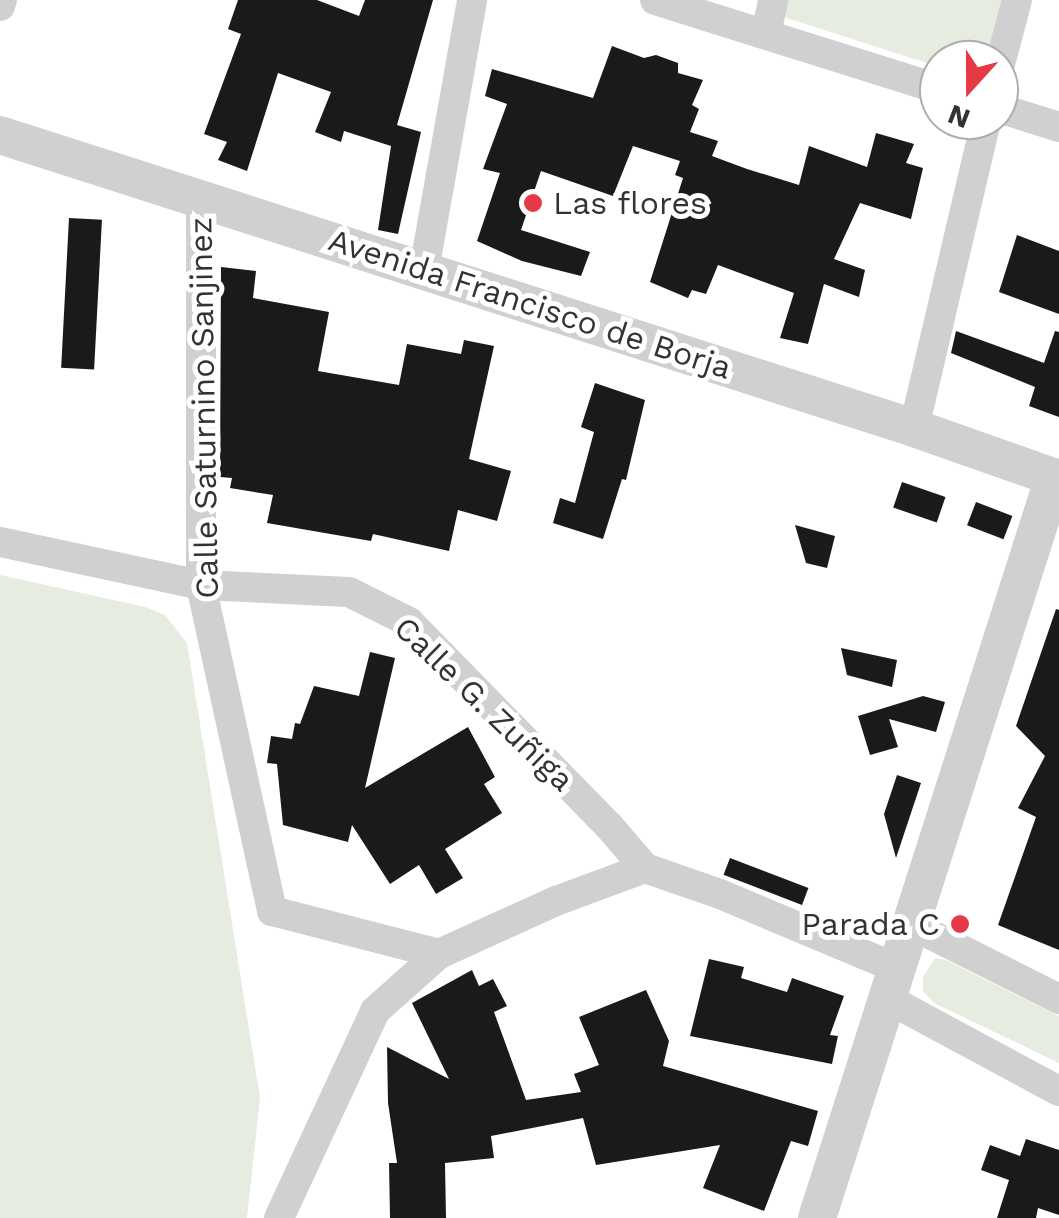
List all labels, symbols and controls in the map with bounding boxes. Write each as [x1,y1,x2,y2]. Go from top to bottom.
north arrow [919,40,1019,140]
text: N [943,97,974,136]
place label: Las flores [553,184,707,222]
marker: Las flores [522,192,544,214]
street label: Calle Saturnino Sanjinez [181,217,227,599]
street label: Avenida Francisco de Borja [323,221,737,387]
street label: Calle G. Zuñiga [386,609,582,799]
place label: Parada C [801,905,940,943]
marker: Parada C [949,913,971,935]

